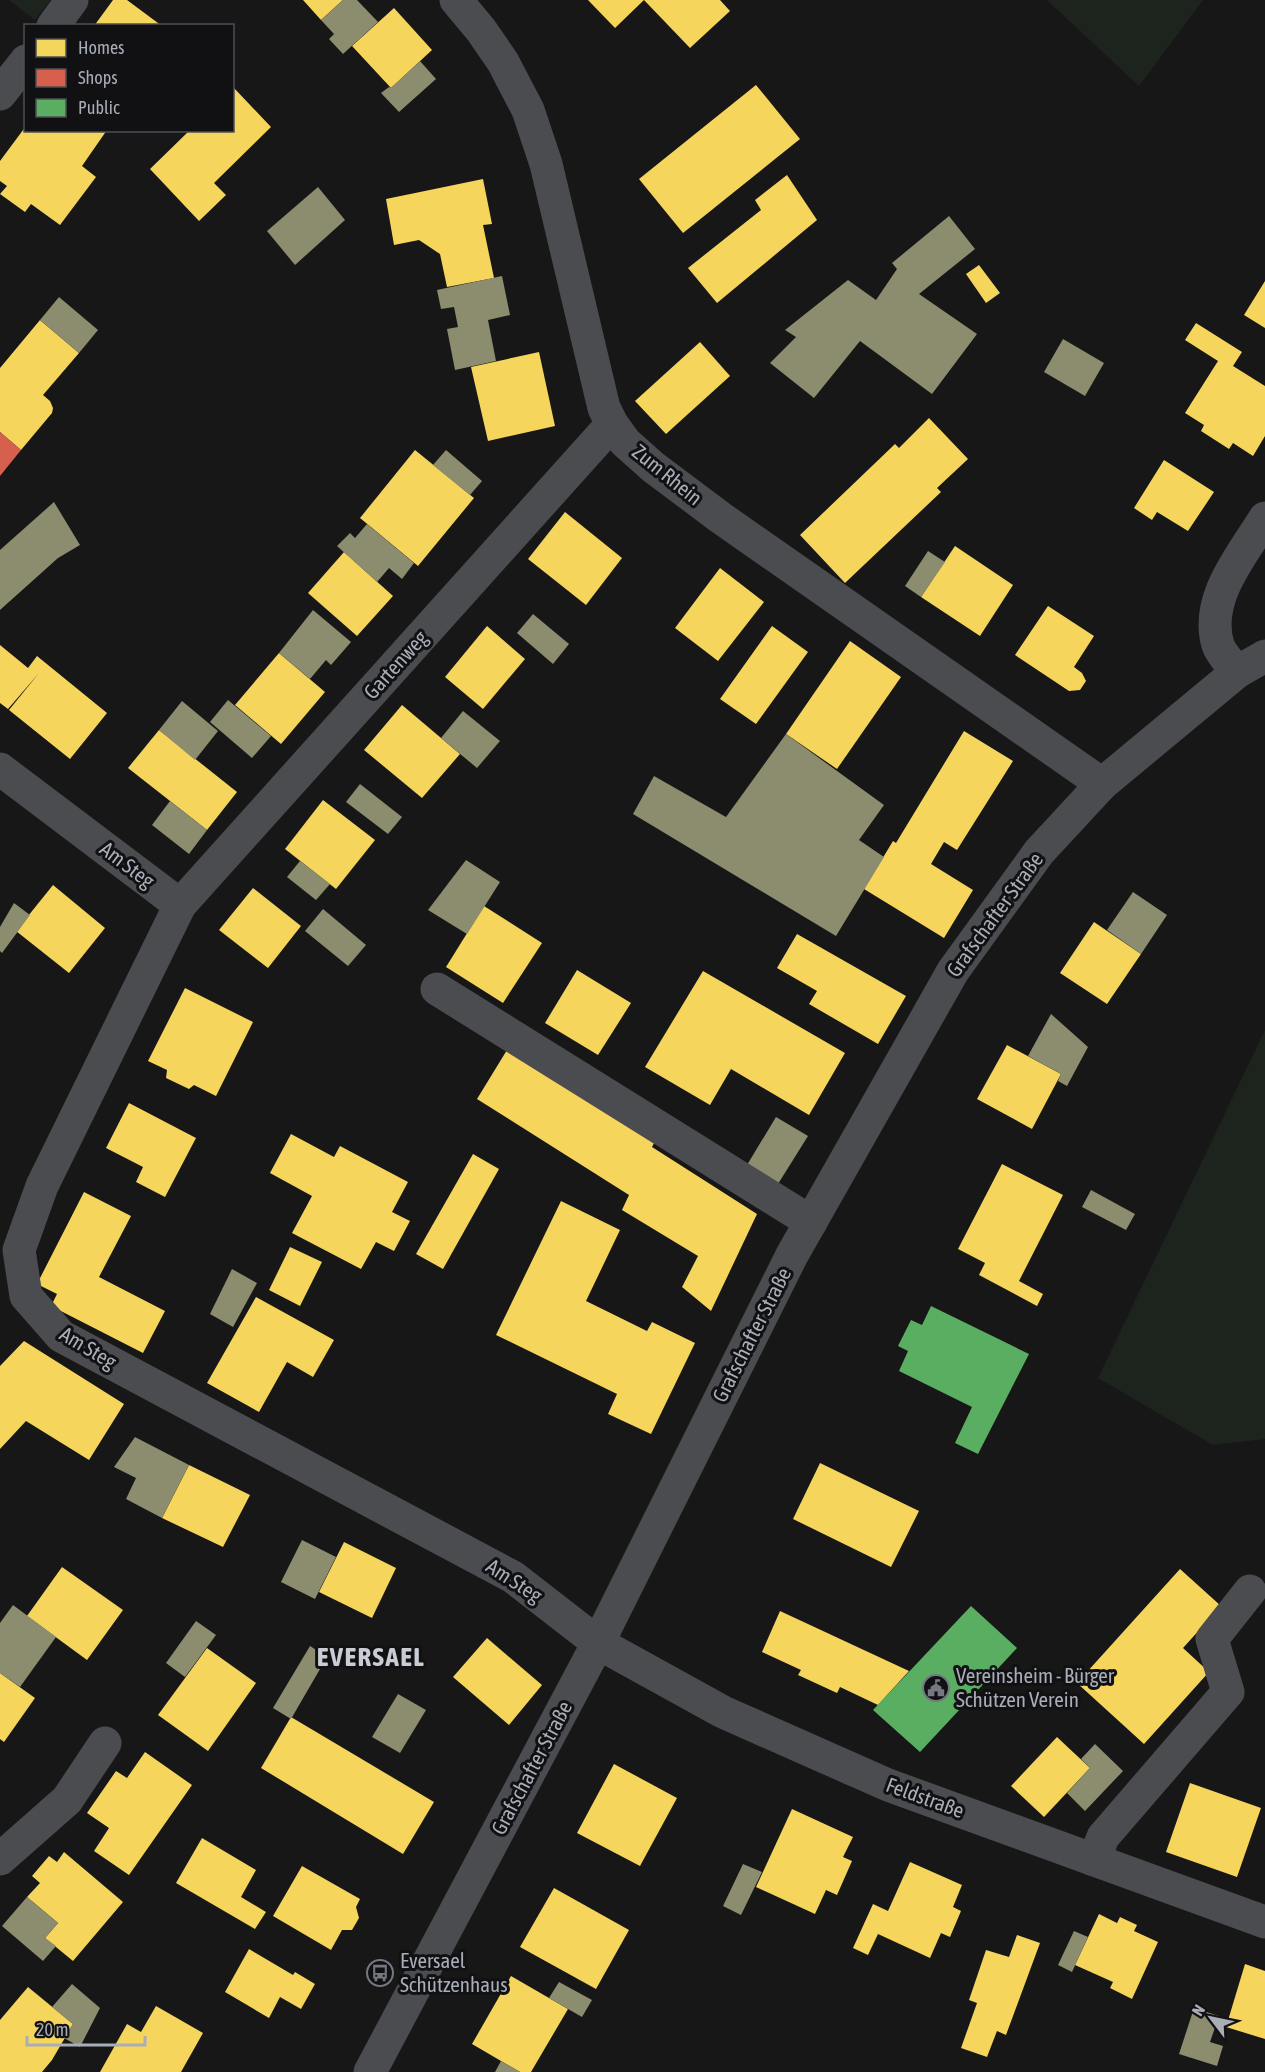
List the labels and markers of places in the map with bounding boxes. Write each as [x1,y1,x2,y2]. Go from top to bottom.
place label: Vereinsheim - Bürger Schützen Verein [956,1663,1115,1711]
public building icon: Vereinsheim - Bürger Schützen Verein [921,1673,951,1703]
place label: Eversael Schützenhaus [400,1948,508,1996]
bus stop icon: Eversael Schützenhaus [365,1958,395,1988]

